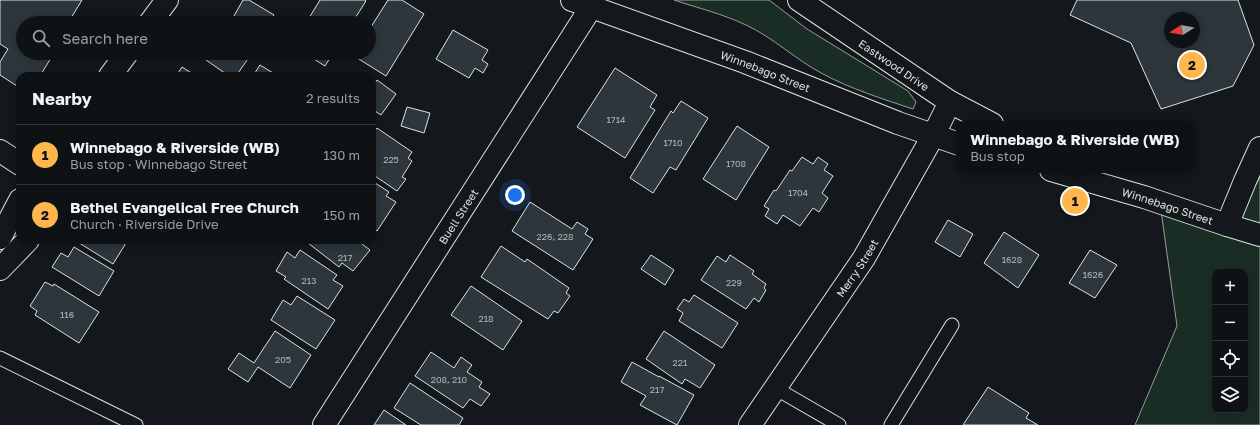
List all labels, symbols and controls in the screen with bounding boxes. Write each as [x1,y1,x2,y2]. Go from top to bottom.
north arrow [1164,12,1200,48]
search box [16,16,376,60]
icon: search [30,27,52,49]
text: Search here [62,29,148,47]
street label: Eastwood Drive [857,36,932,93]
street label: Winnebago Street [719,47,812,94]
pin: 2 [1179,50,1205,80]
text: Nearby [32,88,92,109]
text: 2 results [306,90,360,106]
house number: 1714 [607,114,626,125]
popup [956,121,1194,173]
text: Winnebago & Riverside (WB) [970,130,1180,148]
house number: 1710 [663,137,683,148]
text: Winnebago & Riverside (WB) [70,138,280,156]
text: 1 [42,147,48,163]
text: 130 m [323,147,360,163]
text: Bus stop [970,148,1025,164]
house number: 225 [383,154,399,165]
text: Bus stop · Winnebago Street [70,156,247,172]
house number: 1708 [726,158,746,169]
your location [505,185,525,205]
street label: Winnebago Street [1121,185,1215,226]
street label: Buell Street [435,186,480,246]
pin: 1 [1062,186,1088,216]
house number: 1704 [788,187,809,198]
text: Bethel Evangelical Free Church [70,198,299,216]
text: 2 [41,207,49,223]
text: 150 m [323,207,360,223]
text: Church · Riverside Drive [70,216,218,232]
house number: 226, 228 [537,231,573,242]
street label: Merry Street [833,237,880,299]
house number: 217 [338,252,352,263]
house number: 1628 [1002,254,1022,265]
house number: 1626 [1083,269,1103,280]
map controls [1212,269,1248,413]
button: + [1212,269,1248,305]
house number: 213 [302,275,316,286]
house number: 229 [726,277,742,288]
button: − [1212,305,1248,341]
house number: 116 [60,309,74,320]
house number: 218 [478,313,494,324]
button: locate [1212,341,1248,377]
house number: 205 [275,354,291,365]
house number: 221 [673,357,688,368]
house number: 208, 210 [431,374,468,385]
button: layers [1212,377,1248,413]
house number: 217 [650,384,664,395]

